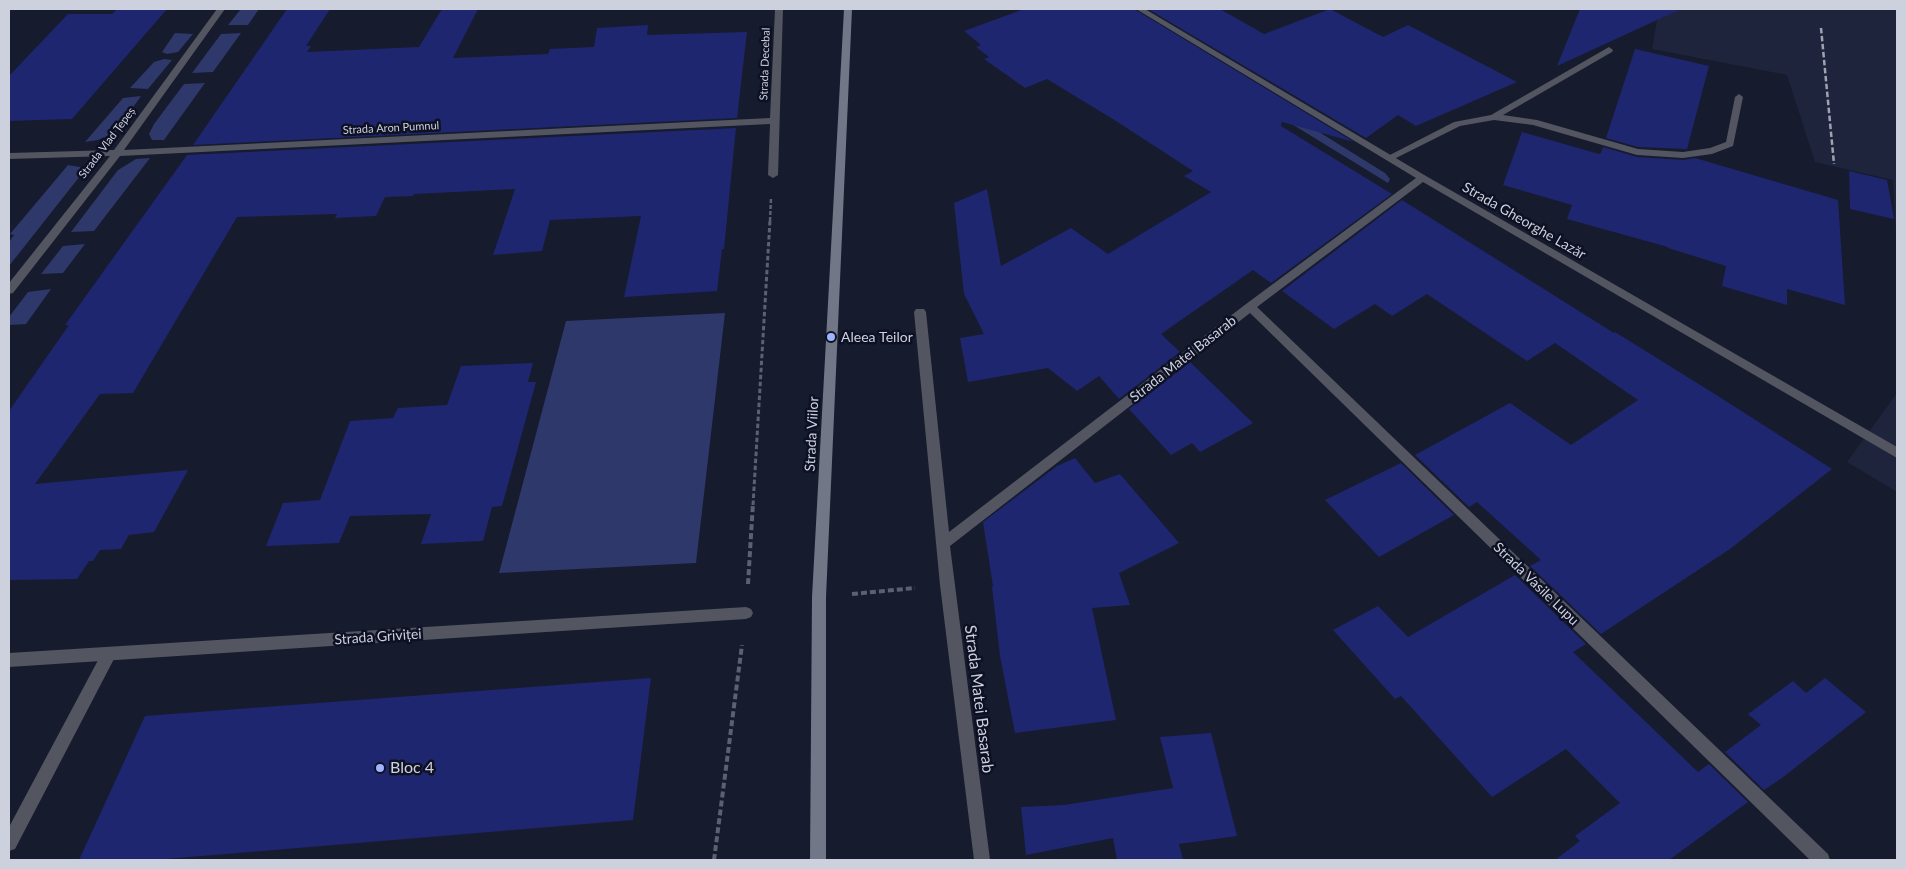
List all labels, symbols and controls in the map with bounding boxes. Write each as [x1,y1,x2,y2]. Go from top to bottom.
street label: Strada Decebal [757,27,773,101]
street label: Strada Vlad Țepeș [76,105,138,181]
street label: Strada Aron Pumnul [342,119,440,137]
street label: Strada Gheorghe Lazăr [1459,179,1589,263]
street label: Strada Matei Basarab [1126,312,1240,406]
place label: Aleea Teilor [841,329,913,345]
marker: Aleea Teilor [825,331,837,343]
street label: Strada Viilor [802,396,822,472]
street label: Strada Vasile Lupu [1490,539,1582,629]
street label: Strada Matei Basarab [960,624,998,774]
street label: Strada Griviței [334,626,422,648]
place label: Bloc 4 [390,758,434,778]
marker: Bloc 4 [374,762,386,774]

